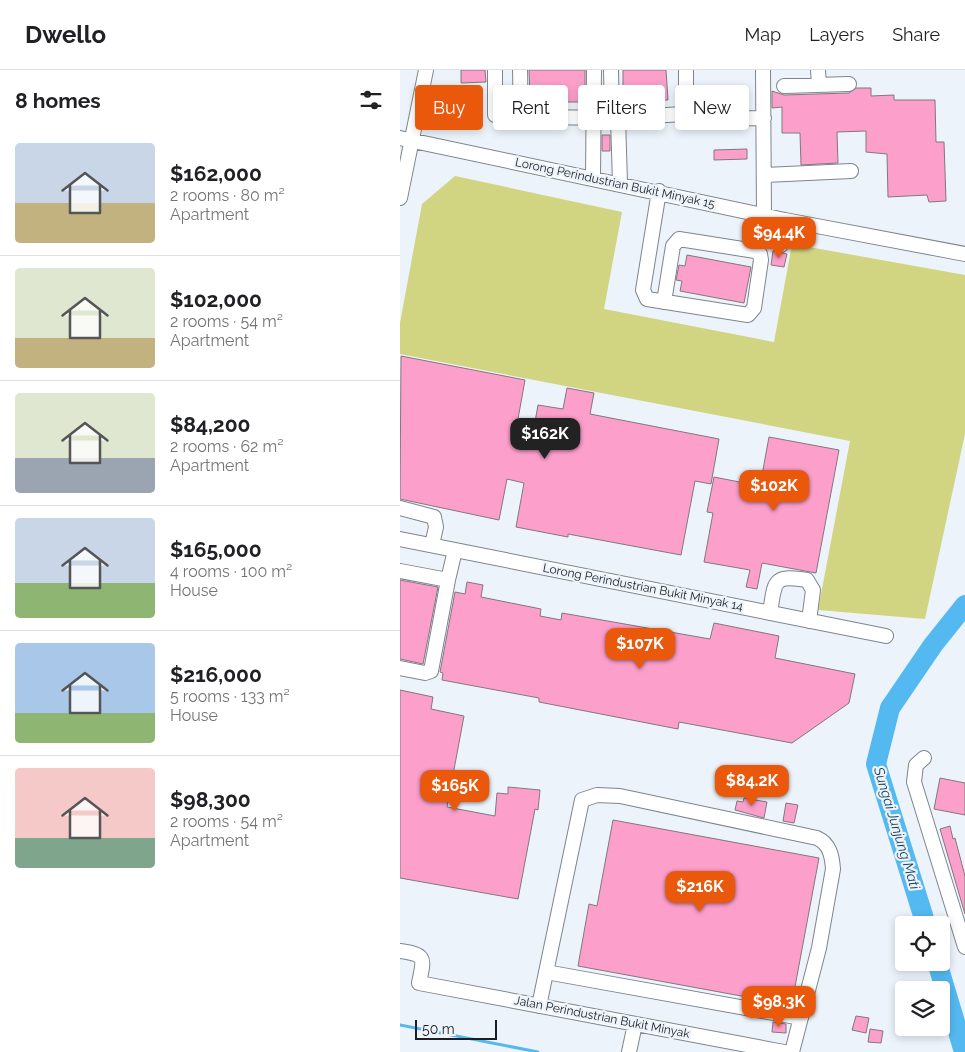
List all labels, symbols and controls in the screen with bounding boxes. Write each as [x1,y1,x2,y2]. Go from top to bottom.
text: Dwello [25,20,106,49]
text: Map [745,24,781,45]
text: Layers [809,24,864,45]
text: Share [892,24,940,45]
chip: Buy [415,85,483,130]
chip: Rent [493,85,568,130]
chip: Filters [578,85,665,130]
chip: New [675,85,749,130]
icon: filters [357,86,385,114]
text: 8 homes [15,88,101,113]
street label: Lorong Perindustrian Bukit Minyak 15 [514,155,717,211]
text: $162,000 [170,161,262,186]
icon: home [55,163,115,223]
text: 2 rooms · 80 m² [170,186,285,205]
text: Apartment [170,205,249,224]
pin: $94.4K [738,216,820,259]
text: $94.4K [753,223,805,242]
text: $102,000 [170,287,262,312]
icon: home [55,288,115,348]
text: 2 rooms · 54 m² [170,312,283,331]
text: Apartment [170,331,249,350]
text: $84,200 [170,412,251,437]
icon: home [55,413,115,473]
pin: $162K [510,418,580,460]
text: $162K [521,424,569,443]
text: 2 rooms · 62 m² [170,437,283,456]
text: Apartment [170,456,249,475]
pin: $102K [739,470,809,512]
text: $102K [750,476,798,495]
text: $165,000 [170,537,262,562]
icon: home [55,538,115,598]
street label: Lorong Perindustrian Bukit Minyak 14 [542,561,745,613]
text: 4 rooms · 100 m² [170,562,292,581]
text: House [170,581,218,600]
pin: $107K [605,628,675,670]
text: $107K [616,634,664,653]
text: $216,000 [170,662,262,687]
icon: home [55,663,115,723]
text: 5 rooms · 133 m² [170,687,290,706]
text: House [170,706,218,725]
pin: $84.2K [711,764,793,807]
water label: Sungai Junjung Mati [870,764,924,892]
pin: $165K [420,770,490,812]
text: $84.2K [726,771,778,790]
text: $165K [431,776,479,795]
text: $98,300 [170,787,251,812]
icon: home [55,788,115,848]
text: 2 rooms · 54 m² [170,812,283,831]
text: Apartment [170,831,249,850]
pin: $216K [665,870,735,913]
text: $216K [676,877,724,896]
map controls [895,916,950,1036]
button: locate [895,916,950,971]
button: layers [895,981,950,1036]
pin: $98.3K [738,986,820,1028]
text: $98.3K [753,992,805,1011]
street label: Jalan Perindustrian Bukit Minyak [513,993,692,1041]
scale bar [415,1017,498,1040]
text: 50 m [422,1021,455,1037]

